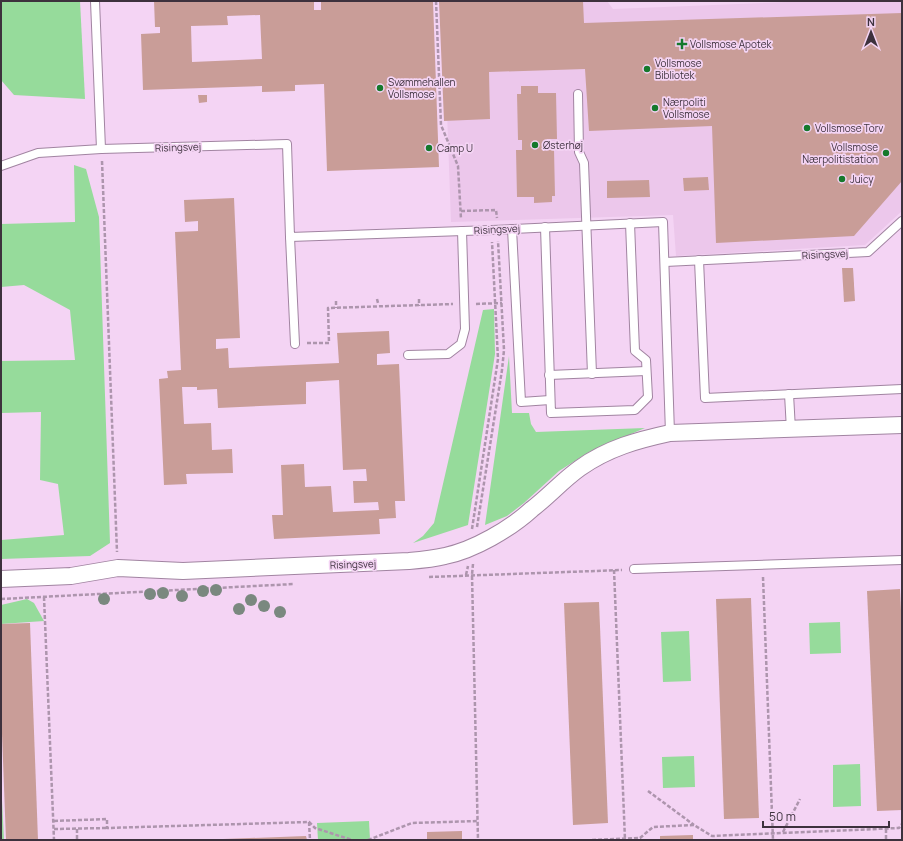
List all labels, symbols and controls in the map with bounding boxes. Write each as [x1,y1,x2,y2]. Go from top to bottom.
north arrow [851,12,891,52]
text: N [867,14,875,29]
place label: Vollsmose Apotek [690,37,772,51]
marker: Vollsmose Apotek [677,39,687,49]
place label: Vollsmose Bibliotek [655,56,702,82]
marker: Vollsmose Bibliotek [642,64,652,74]
place label: Svømmehallen Vollsmose [388,75,456,101]
marker: Svømmehallen Vollsmose [375,83,385,93]
place label: Nærpoliti Vollsmose [663,95,710,121]
marker: Nærpoliti Vollsmose [650,103,660,113]
place label: Vollsmose Torv [815,121,883,135]
marker: Vollsmose Torv [802,123,812,133]
place label: Østerhøj [543,138,583,152]
street label: Risingsvej [155,139,201,155]
marker: Østerhøj [530,140,540,150]
place label: Vollsmose Nærpolitistation [802,140,878,166]
place label: Camp U [437,141,473,155]
marker: Camp U [424,143,434,153]
marker: Vollsmose Nærpolitistation [881,148,891,158]
place label: Juicy [850,172,874,186]
marker: Juicy [837,174,847,184]
street label: Risingsvej [473,221,521,237]
street label: Risingsvej [801,246,849,262]
street label: Risingsvej [330,556,376,572]
scale bar [763,803,889,829]
text: 50 m [769,808,796,825]

